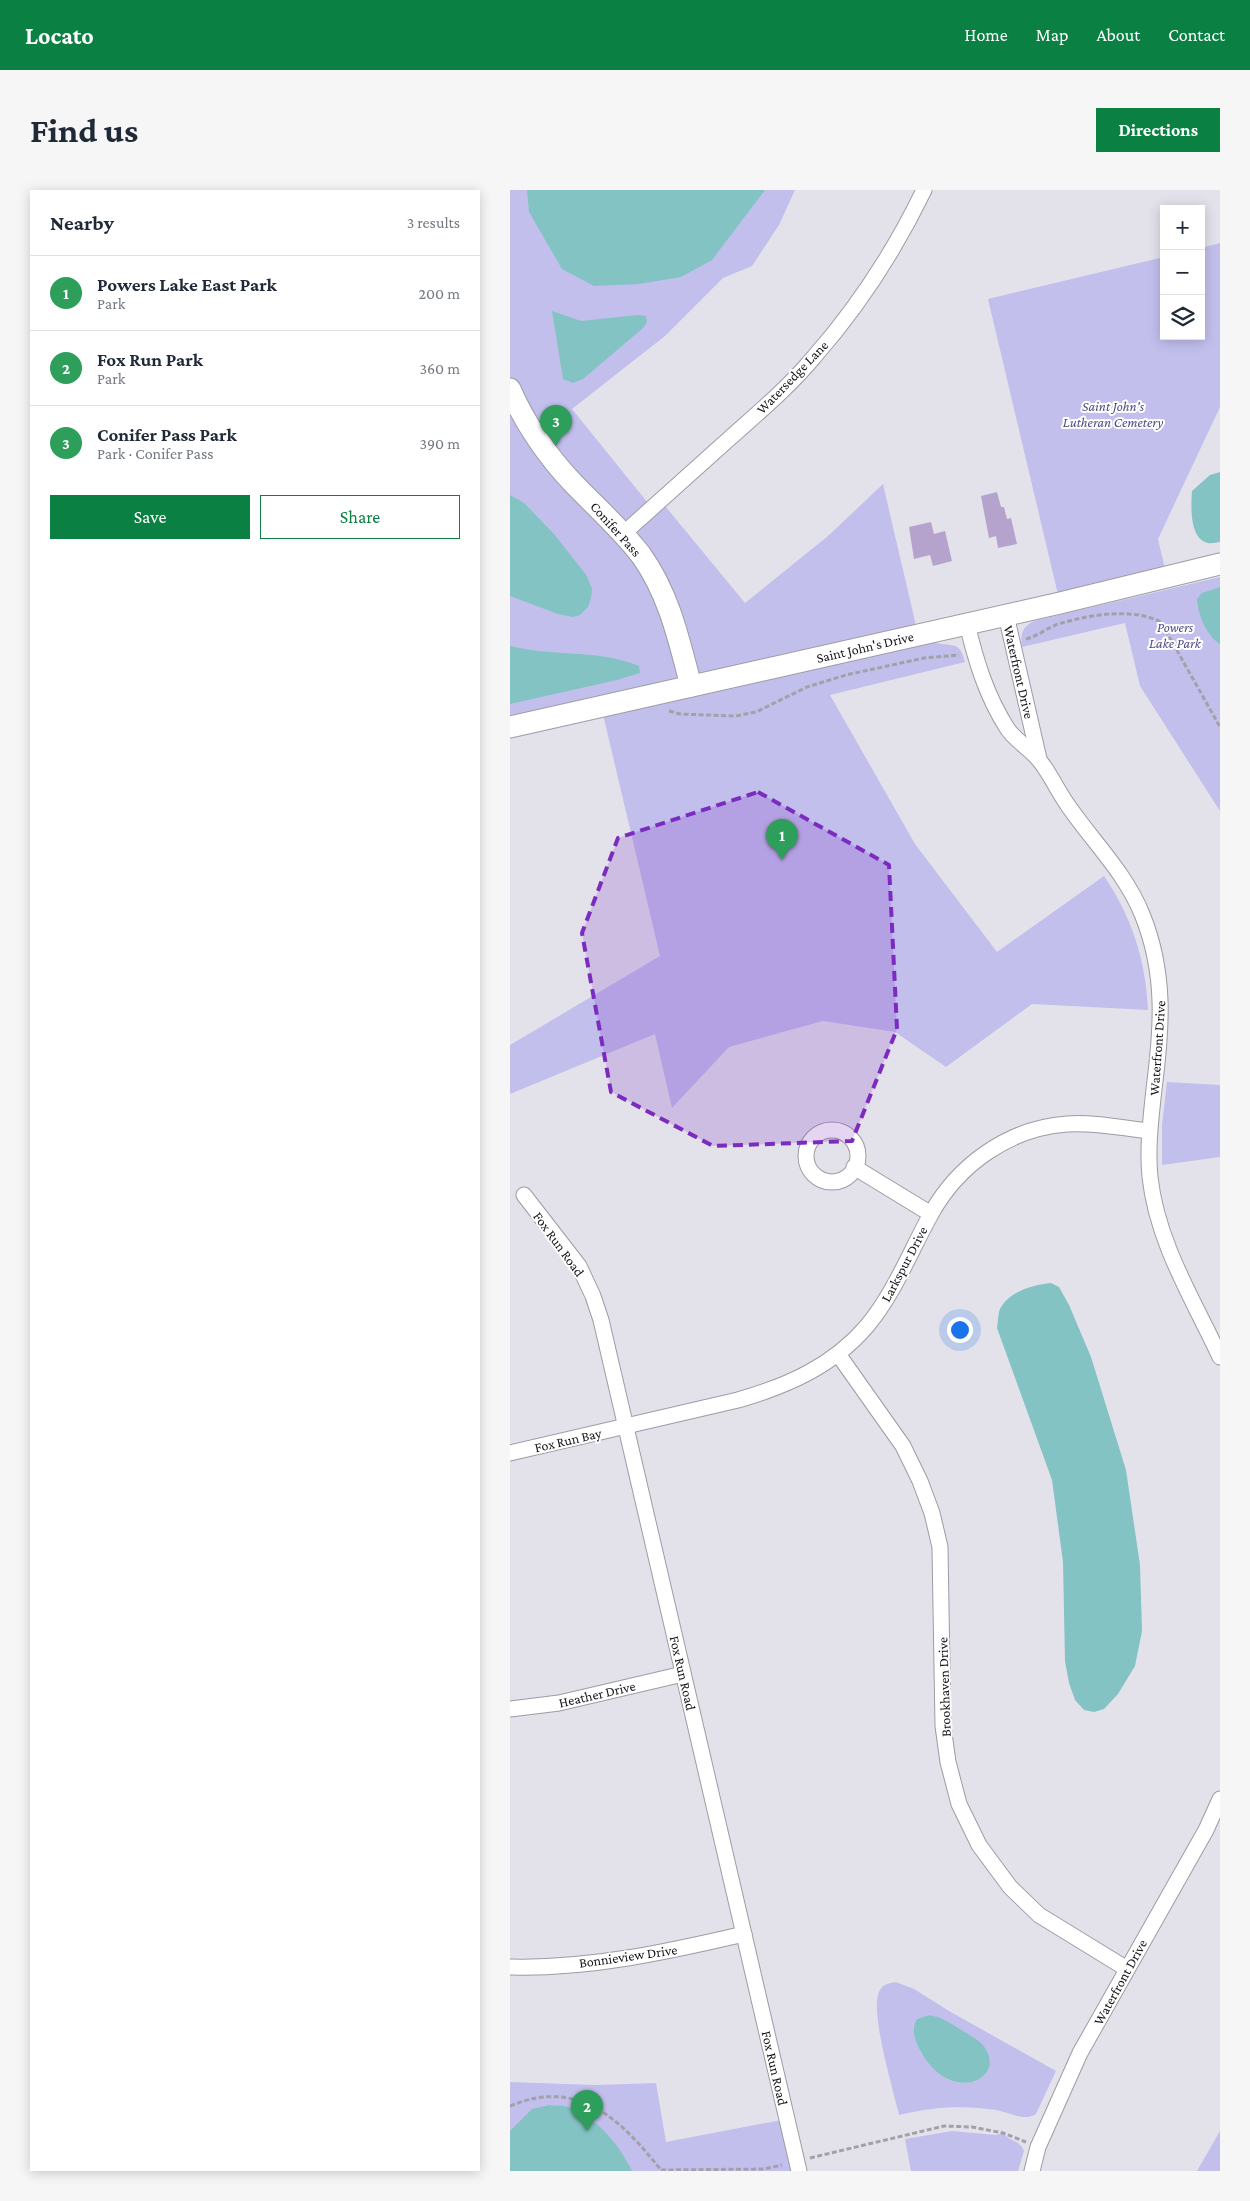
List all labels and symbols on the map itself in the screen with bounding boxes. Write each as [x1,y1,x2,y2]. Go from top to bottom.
street label: Watersedge Lane [753,337,831,417]
park label: Saint John's Lutheran Cemetery [1063,398,1163,430]
pin: 3 [540,405,572,446]
street label: Conifer Pass [587,498,645,560]
park label: Powers Lake Park [1149,619,1202,651]
street label: Waterfront Drive [1000,624,1038,720]
street label: Saint John's Drive [815,628,915,666]
pin: 1 [766,819,798,860]
street label: Waterfront Drive [1146,1000,1168,1096]
street label: Fox Run Road [530,1209,588,1280]
street label: Larkspur Drive [877,1223,931,1305]
your location [947,1317,973,1343]
street label: Fox Run Bay [533,1424,604,1455]
street label: Fox Run Road [667,1634,699,1712]
street label: Brookhaven Drive [934,1637,954,1737]
street label: Heather Drive [557,1677,637,1711]
street label: Waterfront Drive [1090,1936,1150,2028]
street label: Bonnieview Drive [578,1941,678,1971]
street label: Fox Run Road [759,2029,791,2107]
pin: 2 [571,2090,603,2131]

